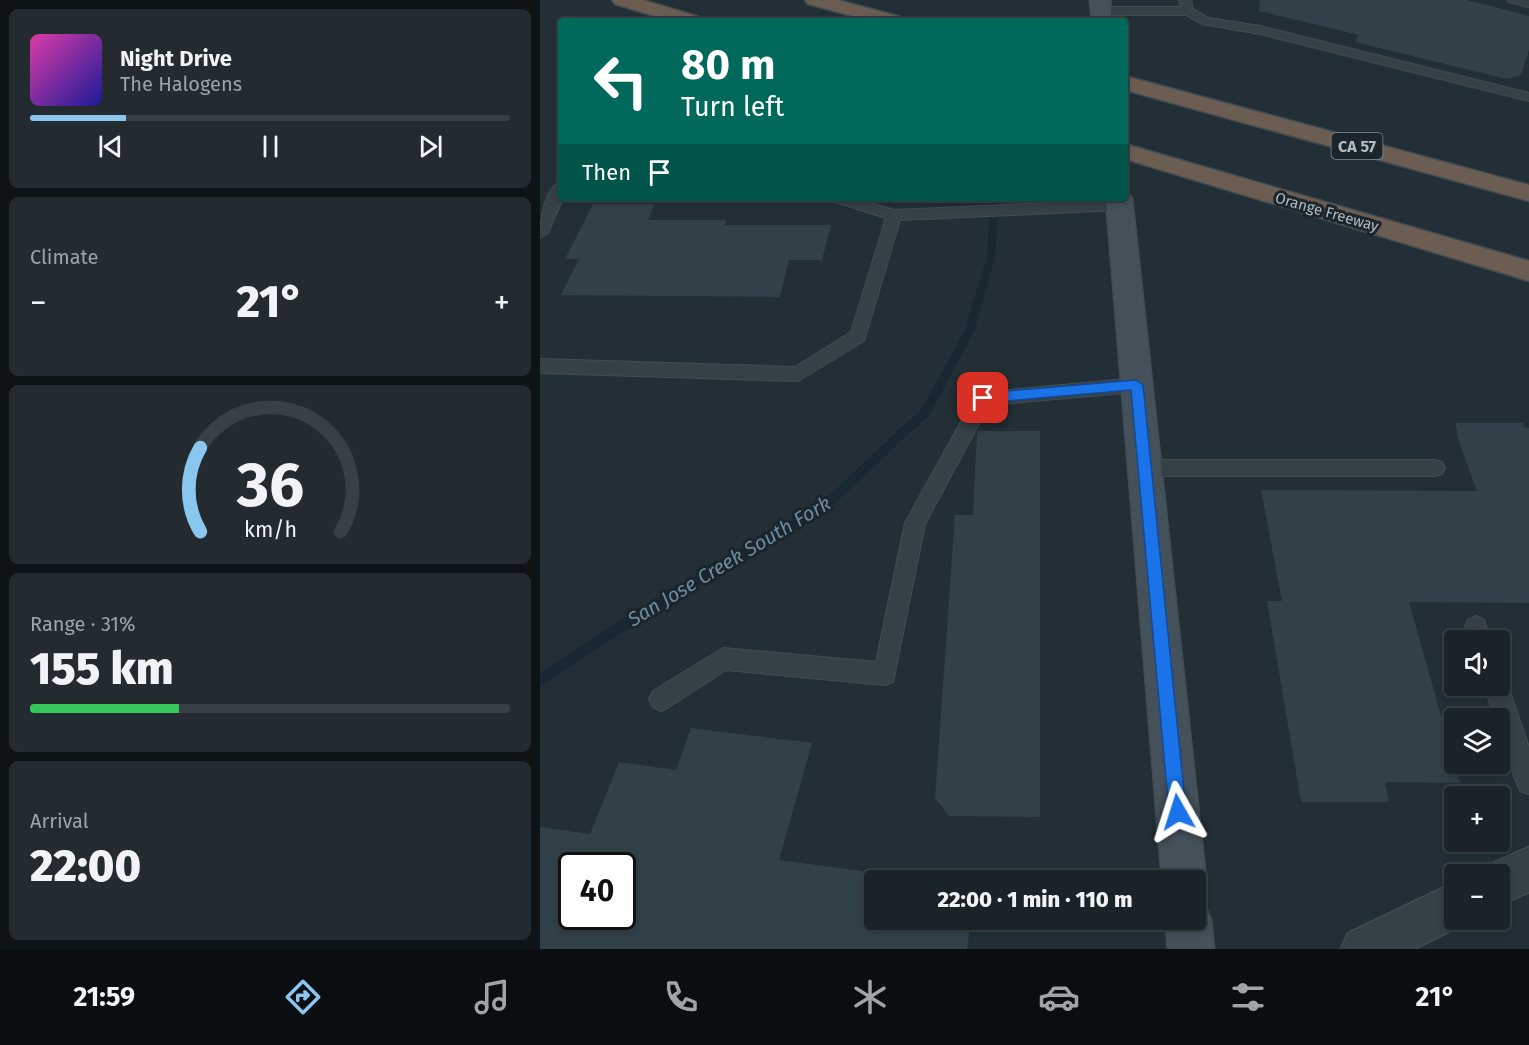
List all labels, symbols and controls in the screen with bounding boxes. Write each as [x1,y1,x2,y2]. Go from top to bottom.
text: 80 m [681,40,775,90]
icon: left [582,42,660,120]
text: Night Drive [120,45,232,72]
text: The Halogens [120,72,242,96]
text: Turn left [681,91,784,123]
icon: previous [94,130,127,163]
icon: pause [254,130,287,163]
icon: next [414,130,447,163]
road number: CA 57 [1332,133,1382,159]
icon: arrive [643,156,676,189]
text: Then [582,159,631,186]
street label: Orange Freeway [1273,189,1381,236]
text: Climate [30,245,98,269]
text: 21° [236,275,304,329]
text: − [30,283,47,323]
text: + [494,283,510,323]
pin [957,372,1008,423]
icon: arrive [966,381,999,414]
text: 36 [235,448,304,523]
water label: San Jose Creek South Fork [622,491,835,632]
text: km/h [243,517,297,543]
text: Range · 31% [30,612,136,636]
map controls [1444,630,1510,930]
button: sound [1444,630,1510,696]
text: 155 km [30,642,174,696]
button: layers [1444,708,1510,774]
position arrow [1146,780,1210,844]
button: + [1444,786,1510,852]
text: Arrival [30,809,89,833]
text: 22:00 [30,839,141,893]
speed limit sign: 40 [558,852,636,930]
button: − [1444,864,1510,930]
text: 22:00 · 1 min · 110 m [938,886,1132,913]
icon: directions [282,976,324,1018]
icon: music [471,976,513,1018]
icon: phone [660,976,702,1018]
icon: climate [849,976,891,1018]
icon: car [1038,976,1080,1018]
icon: filters [1227,976,1269,1018]
text: 21:59 [73,981,135,1013]
text: 21° [1416,981,1456,1013]

